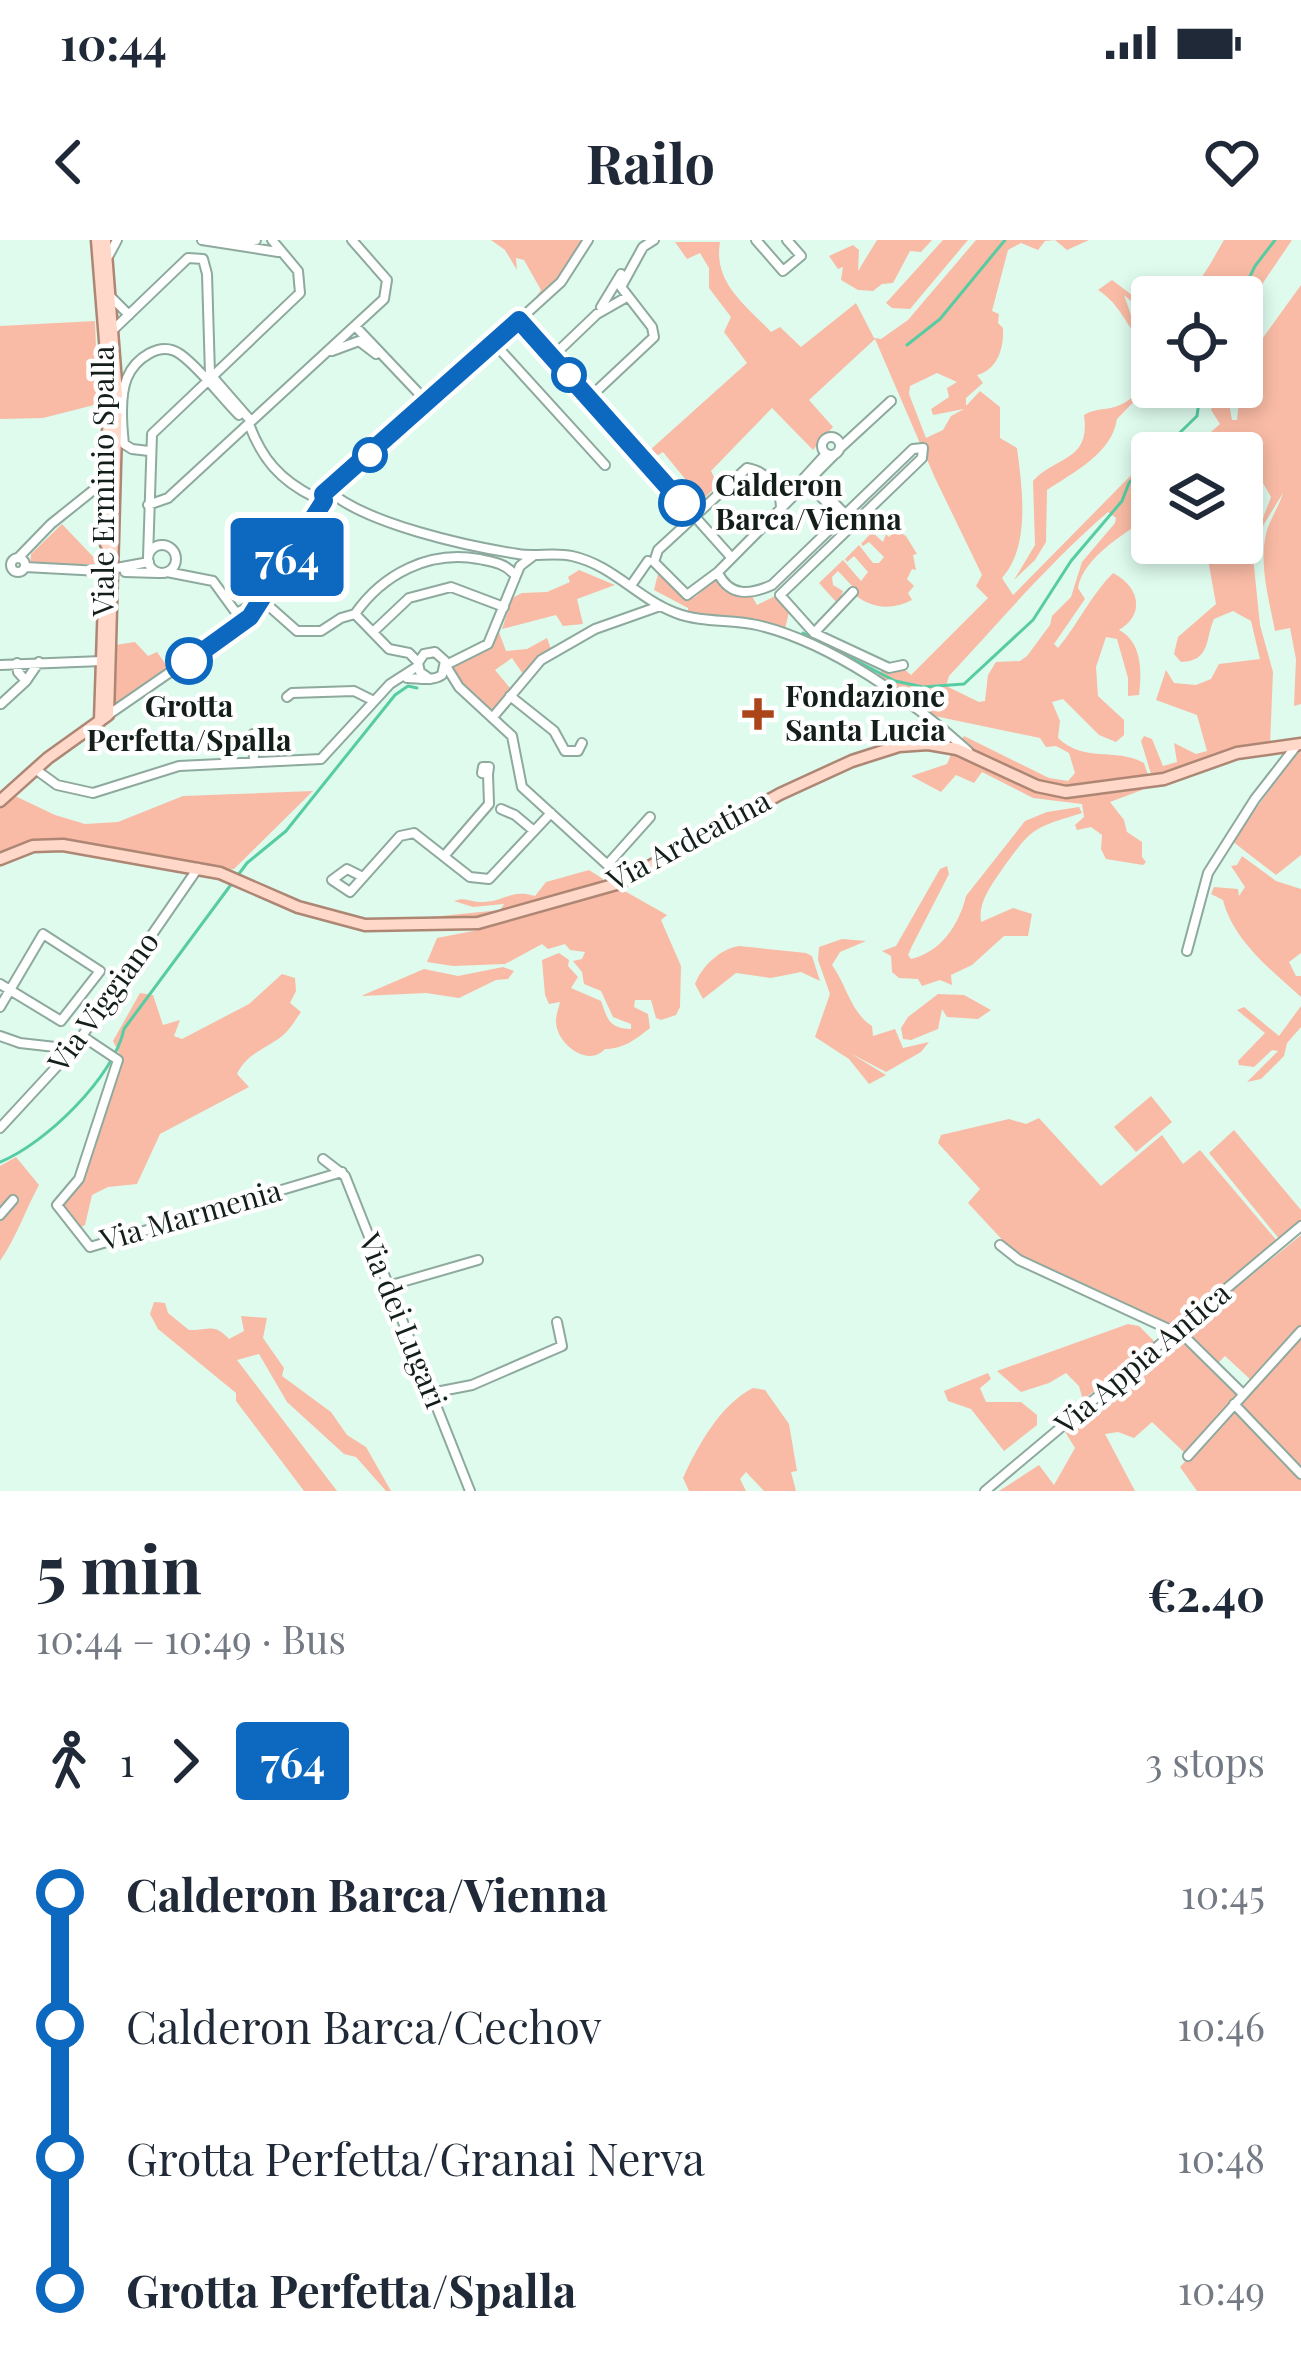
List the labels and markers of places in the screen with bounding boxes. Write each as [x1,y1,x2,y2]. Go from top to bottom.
unlabelled marker [553,359,585,391]
unlabelled marker [354,439,386,471]
place label: Calderon Barca/Vienna [715,464,902,538]
marker: Calderon Barca/Vienna [660,481,704,525]
marker: Grotta Perfetta/Spalla [167,639,211,683]
place label: Fondazione Santa Lucia [785,675,946,749]
place label: Grotta Perfetta/Spalla [86,685,292,759]
marker: Fondazione Santa Lucia [742,698,774,730]

